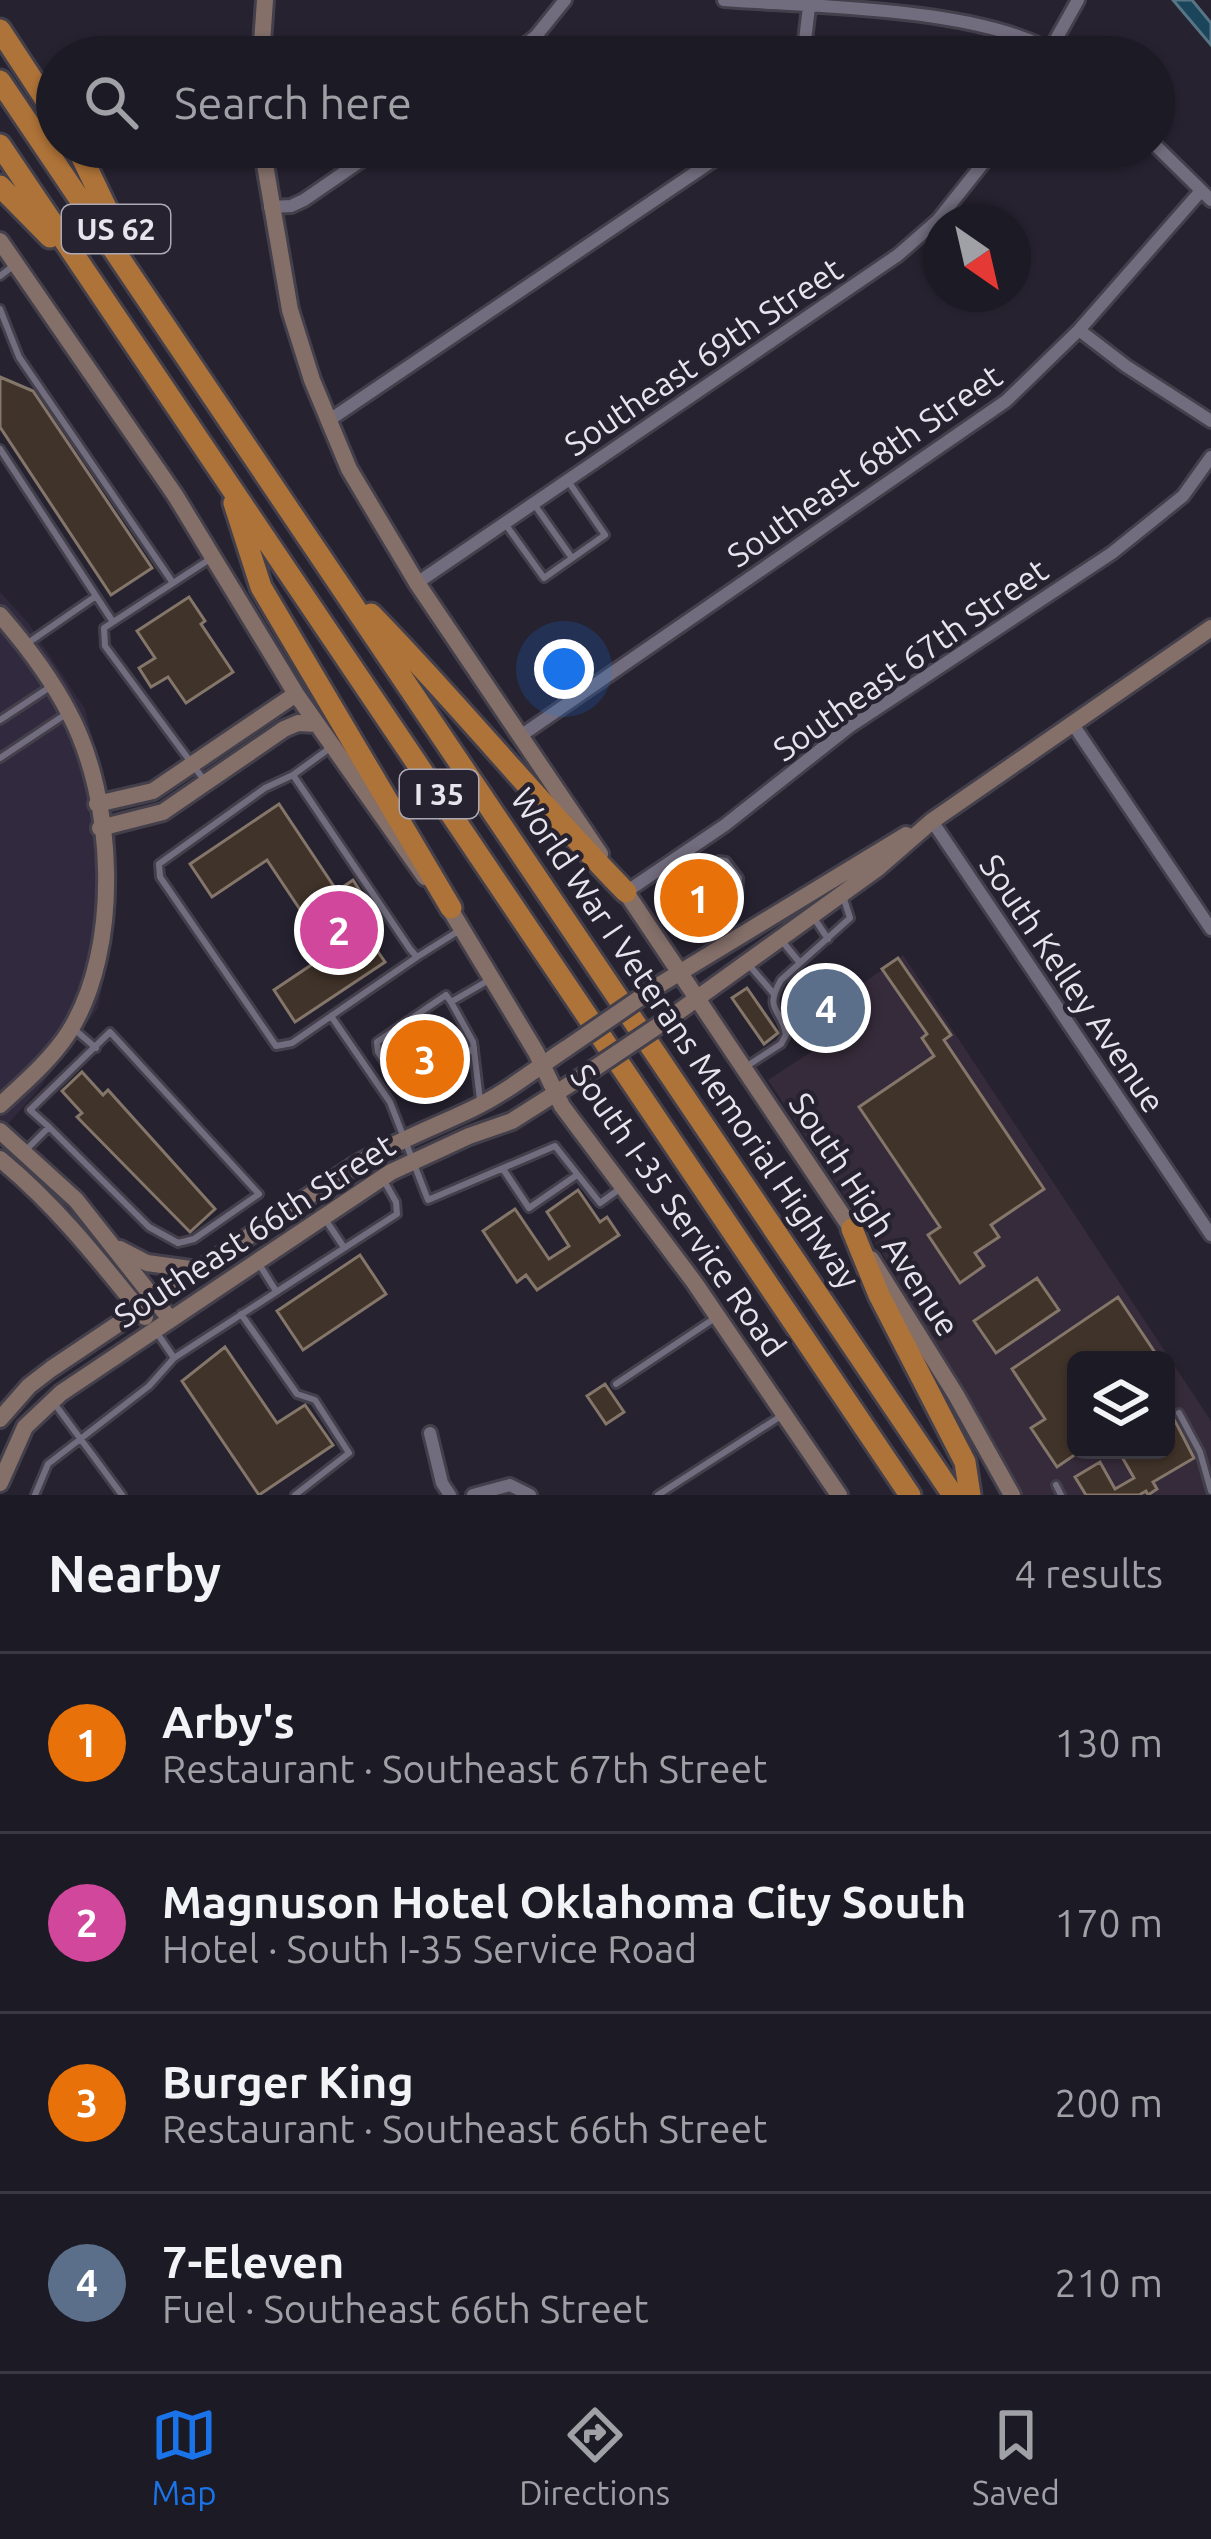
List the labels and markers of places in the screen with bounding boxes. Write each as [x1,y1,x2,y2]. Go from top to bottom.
pin: 1 [660,853,738,943]
pin: 2 [300,885,378,975]
pin: 4 [787,963,865,1053]
pin: 3 [386,1014,464,1104]

